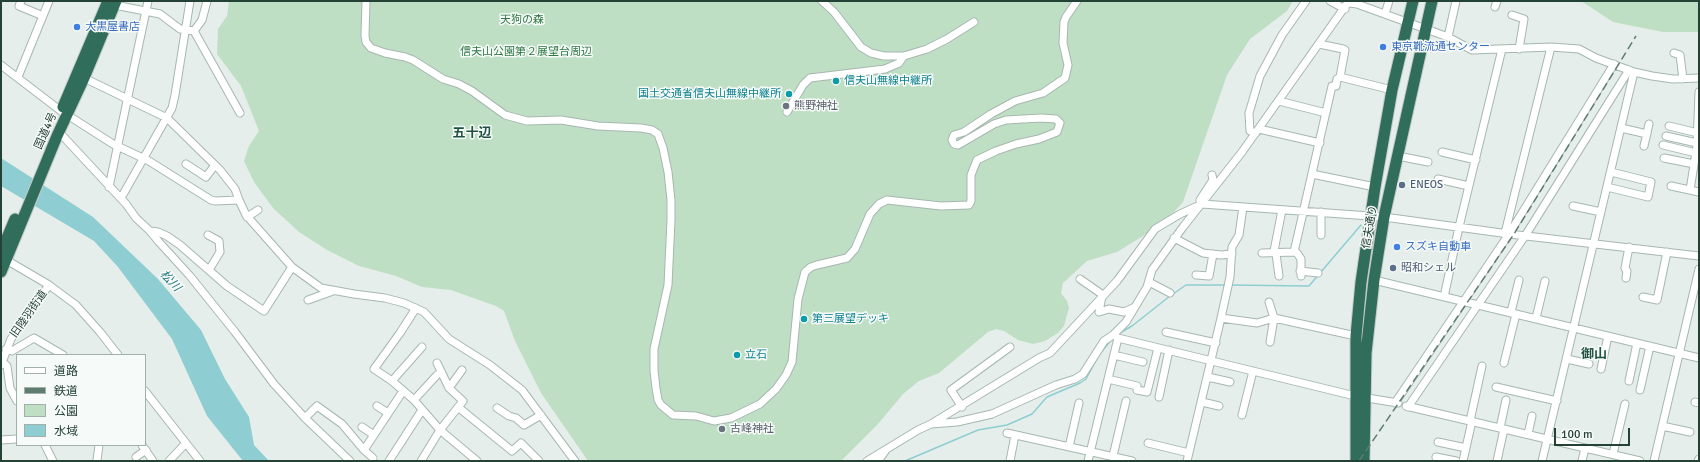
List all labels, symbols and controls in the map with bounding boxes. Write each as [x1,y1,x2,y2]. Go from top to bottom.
park label: 天狗の森 [500,13,544,27]
place label: 大黒屋書店 [85,20,140,34]
marker: 大黒屋書店 [72,22,82,32]
place label: 東京靴流通センター [1391,40,1490,54]
marker: 東京靴流通センター [1378,42,1388,52]
park label: 信夫山公園第２展望台周辺 [460,45,592,59]
place label: 信夫山無線中継所 [844,74,932,88]
marker: 信夫山無線中継所 [831,76,841,86]
place label: 国土交通省信夫山無線中継所 [638,87,781,101]
marker: 国土交通省信夫山無線中継所 [784,89,794,99]
place label: 熊野神社 [794,99,838,113]
marker: 熊野神社 [781,101,791,111]
street label: 国道4号 [32,111,60,151]
district label: 五十辺 [453,126,491,142]
place label: ENEOS [1410,178,1443,192]
marker: ENEOS [1397,180,1407,190]
street label: 信夫通り [1360,204,1380,250]
place label: スズキ自動車 [1405,240,1471,254]
marker: スズキ自動車 [1392,242,1402,252]
place label: 昭和シェル [1401,261,1456,275]
marker: 昭和シェル [1388,263,1398,273]
water label: 松川 [157,267,183,295]
street label: 旧陸羽街道 [8,288,50,340]
place label: 第三展望デッキ [812,312,889,326]
marker: 第三展望デッキ [799,314,809,324]
district label: 御山 [1581,347,1607,363]
place label: 立石 [745,348,767,362]
marker: 立石 [732,350,742,360]
legend [16,354,146,446]
text: 道路 [54,364,78,379]
text: 鉄道 [54,384,78,399]
text: 公園 [54,404,78,419]
scale bar [1556,420,1632,446]
place label: 古峰神社 [730,422,774,436]
text: 水域 [54,424,78,439]
marker: 古峰神社 [717,424,727,434]
text: 100 m [1561,427,1593,442]

